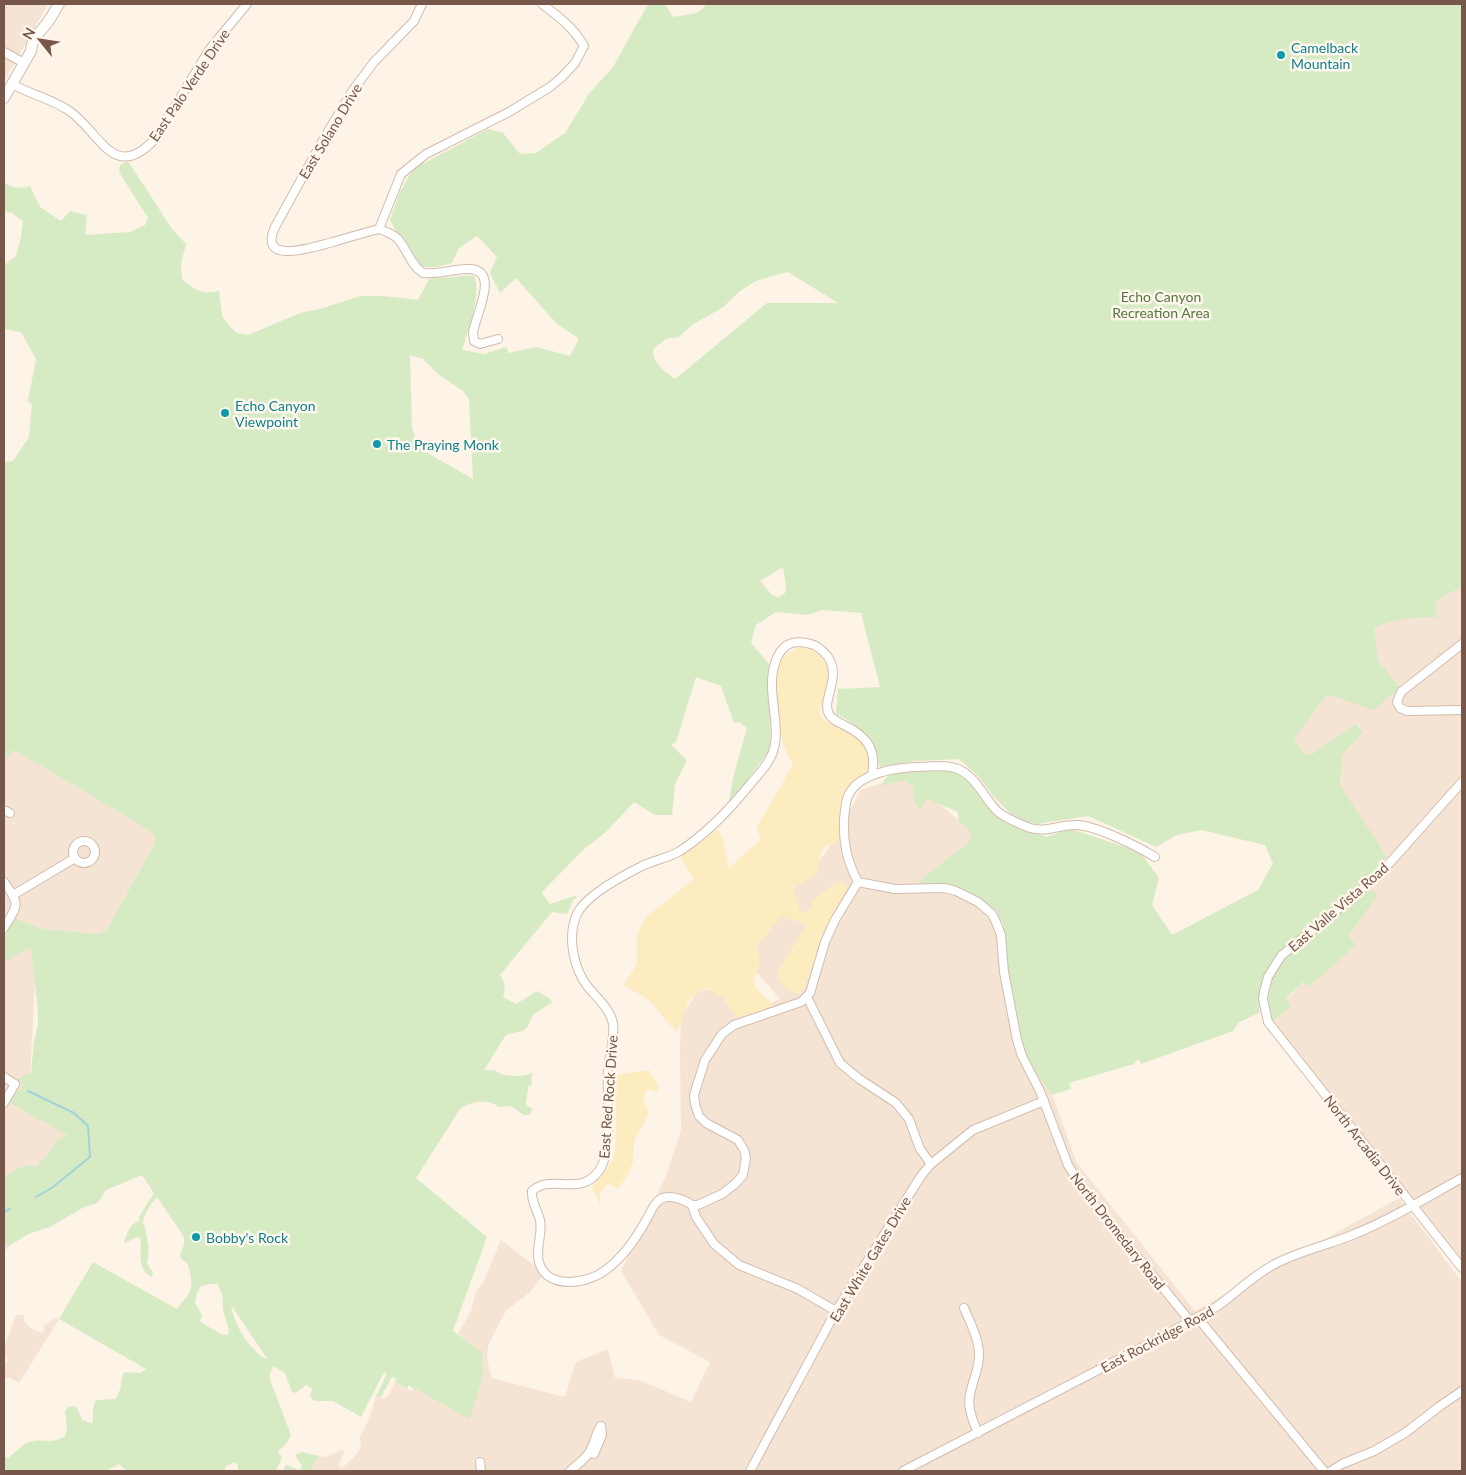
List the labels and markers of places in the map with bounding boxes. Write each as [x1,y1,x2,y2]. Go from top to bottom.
place label: Camelback Mountain [1291,39,1359,72]
marker: Camelback Mountain [1275,49,1287,61]
place label: Echo Canyon Viewpoint [235,397,316,430]
marker: Echo Canyon Viewpoint [219,407,231,419]
place label: The Praying Monk [387,436,500,453]
marker: The Praying Monk [371,438,383,450]
place label: Bobby's Rock [206,1229,289,1246]
marker: Bobby's Rock [190,1231,202,1243]

